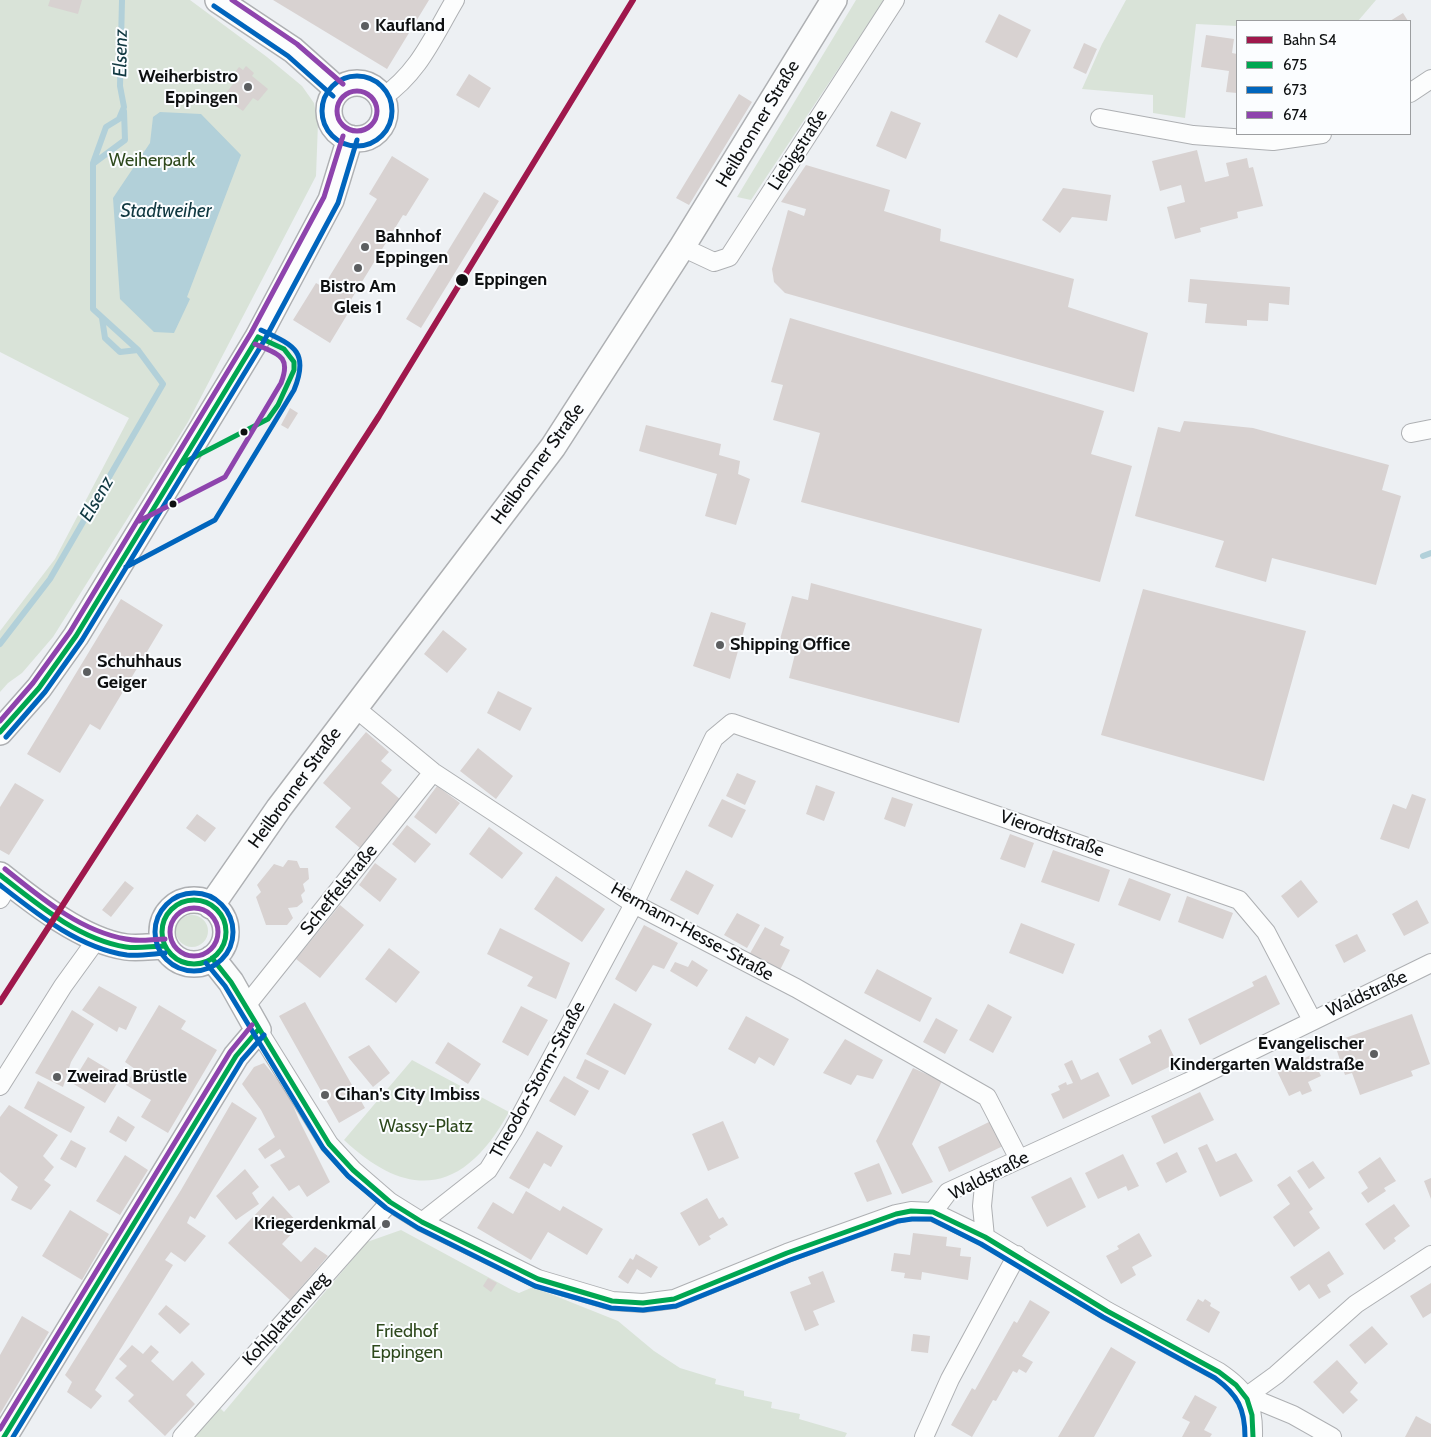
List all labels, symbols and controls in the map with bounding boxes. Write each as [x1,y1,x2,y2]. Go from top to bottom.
place label: Kaufland [375,15,445,37]
marker: Kaufland [359,20,371,32]
legend [1236,20,1411,135]
water label: Elsenz [109,29,133,77]
text: Bahn S4 [1283,31,1336,49]
text: 675 [1283,56,1307,74]
street label: Heilbronner Straße [712,57,804,191]
place label: Weiherbistro Eppingen [138,66,238,108]
marker: Weiherbistro Eppingen [242,81,254,93]
text: 673 [1283,81,1307,99]
street label: Liebigstraße [764,106,832,194]
text: 674 [1283,106,1307,124]
park label: Weiherpark [109,150,195,172]
water label: Stadtweiher [120,200,212,222]
place label: Bahnhof Eppingen [375,226,448,268]
marker: Bahnhof Eppingen [359,241,371,253]
marker: Bistro Am Gleis 1 [352,262,364,274]
place label: Eppingen [474,269,547,291]
marker: Eppingen [454,272,470,288]
place label: Bistro Am Gleis 1 [320,276,396,318]
street label: Heilbronner Straße [487,399,589,529]
unlabelled marker [239,427,249,437]
water label: Elsenz [75,472,119,526]
unlabelled marker [168,499,178,509]
place label: Shipping Office [730,634,850,656]
marker: Shipping Office [714,639,726,651]
place label: Schuhhaus Geiger [97,651,182,694]
marker: Schuhhaus Geiger [81,666,93,678]
street label: Heilbronner Straße [244,723,346,853]
street label: Vierordtstraße [997,806,1107,862]
street label: Scheffelstraße [296,840,382,940]
street label: Hermann-Hesse-Straße [607,878,777,986]
street label: Waldstraße [1323,966,1411,1022]
street label: Theodor-Storm-Straße [486,998,590,1162]
place label: Evangelischer Kindergarten Waldstraße [1169,1033,1364,1076]
marker: Evangelischer Kindergarten Waldstraße [1368,1048,1380,1060]
place label: Zweirad Brüstle [67,1066,187,1088]
marker: Zweirad Brüstle [51,1071,63,1083]
place label: Cihan's City Imbiss [335,1084,480,1106]
marker: Cihan's City Imbiss [319,1089,331,1101]
park label: Wassy-Platz [379,1116,473,1138]
street label: Waldstraße [946,1147,1032,1205]
place label: Kriegerdenkmal [254,1213,376,1235]
marker: Kriegerdenkmal [380,1218,392,1230]
street label: Kohlplattenweg [238,1268,334,1370]
park label: Friedhof Eppingen [371,1321,443,1364]

